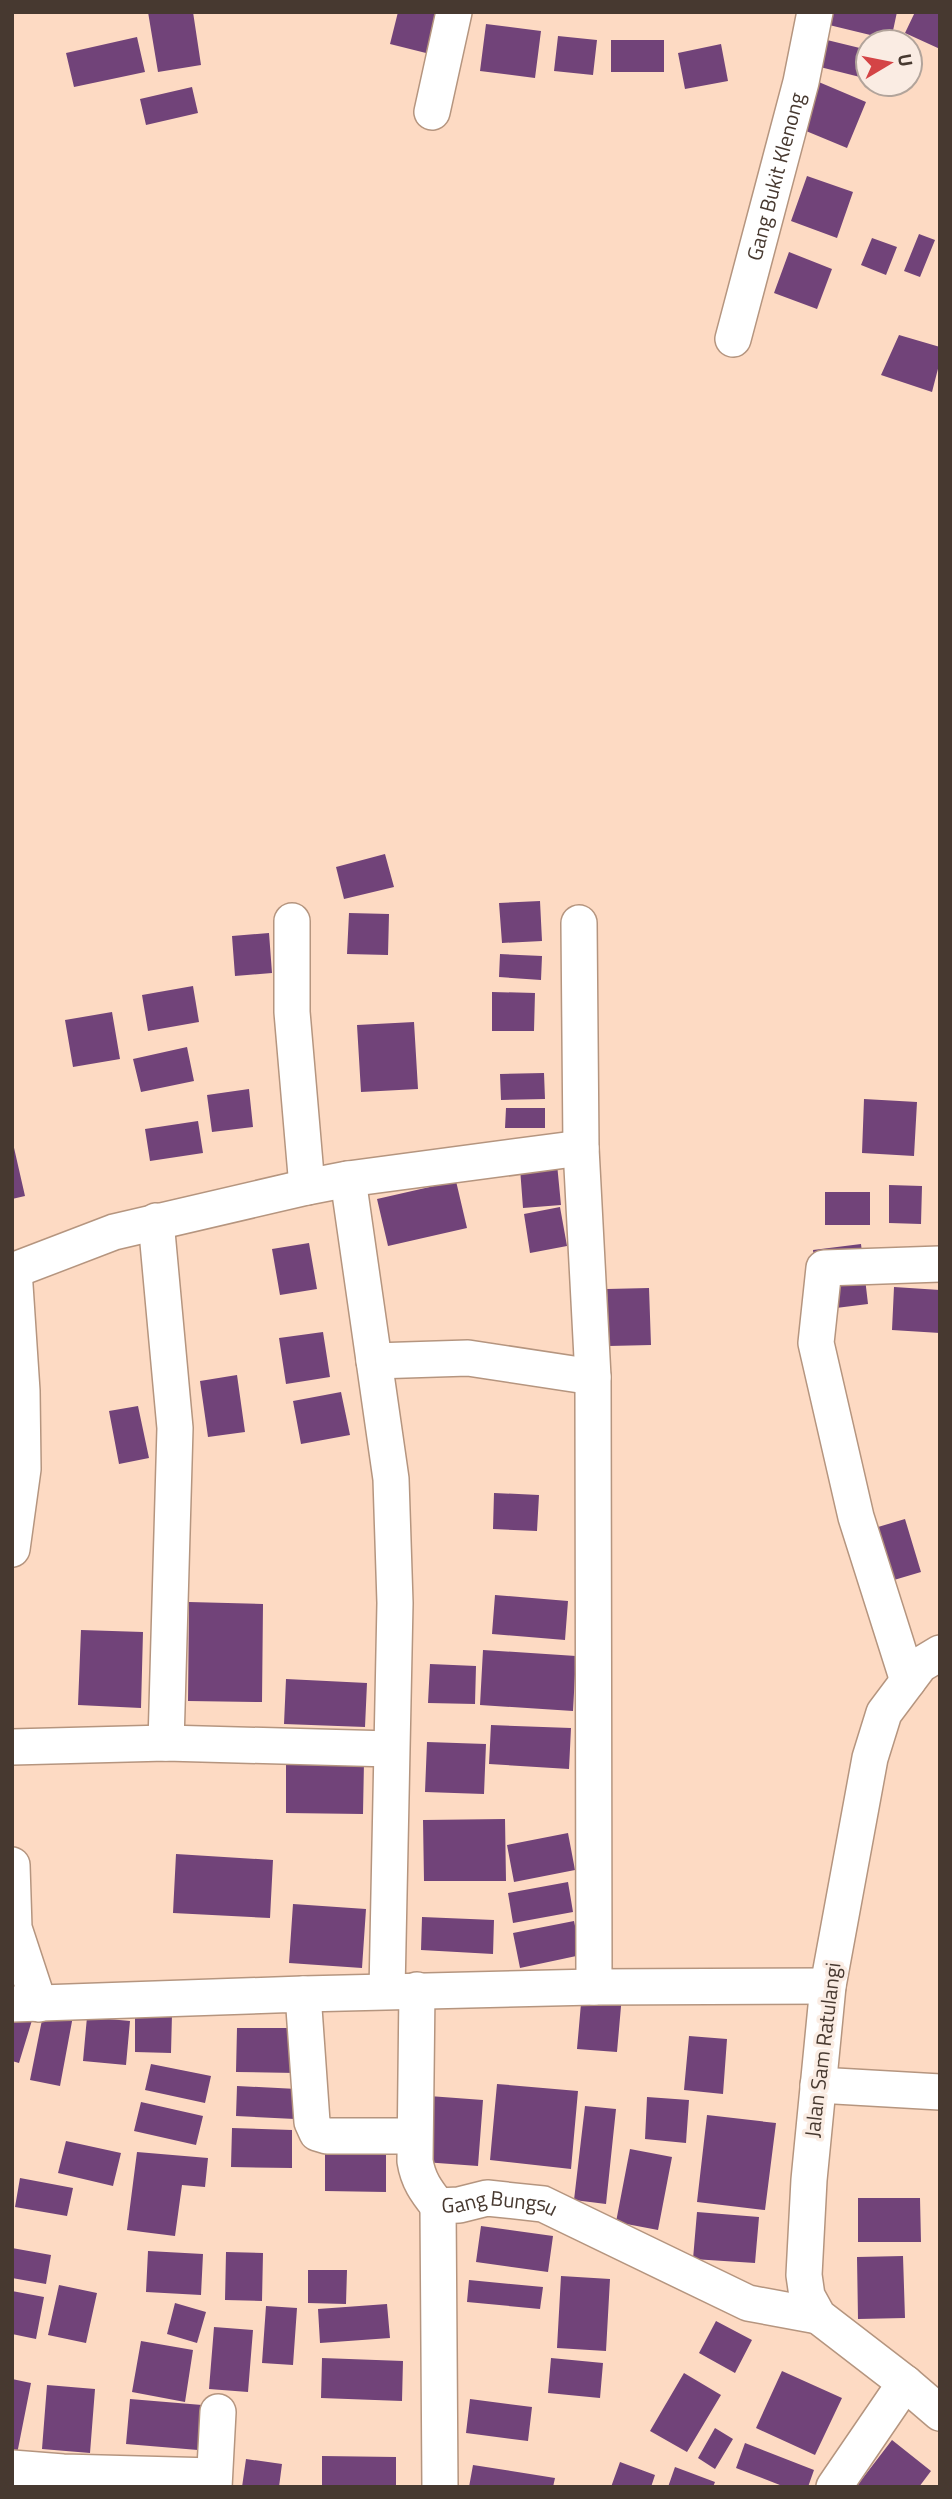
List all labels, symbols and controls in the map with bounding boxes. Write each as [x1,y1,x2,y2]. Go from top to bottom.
north arrow [854,28,924,98]
text: U [891,51,922,69]
street label: Gang Bukit Klenong [737,89,813,264]
street label: Jalan Sam Ratulangi [795,1961,849,2139]
street label: Gang Bungsu [441,2181,563,2224]

